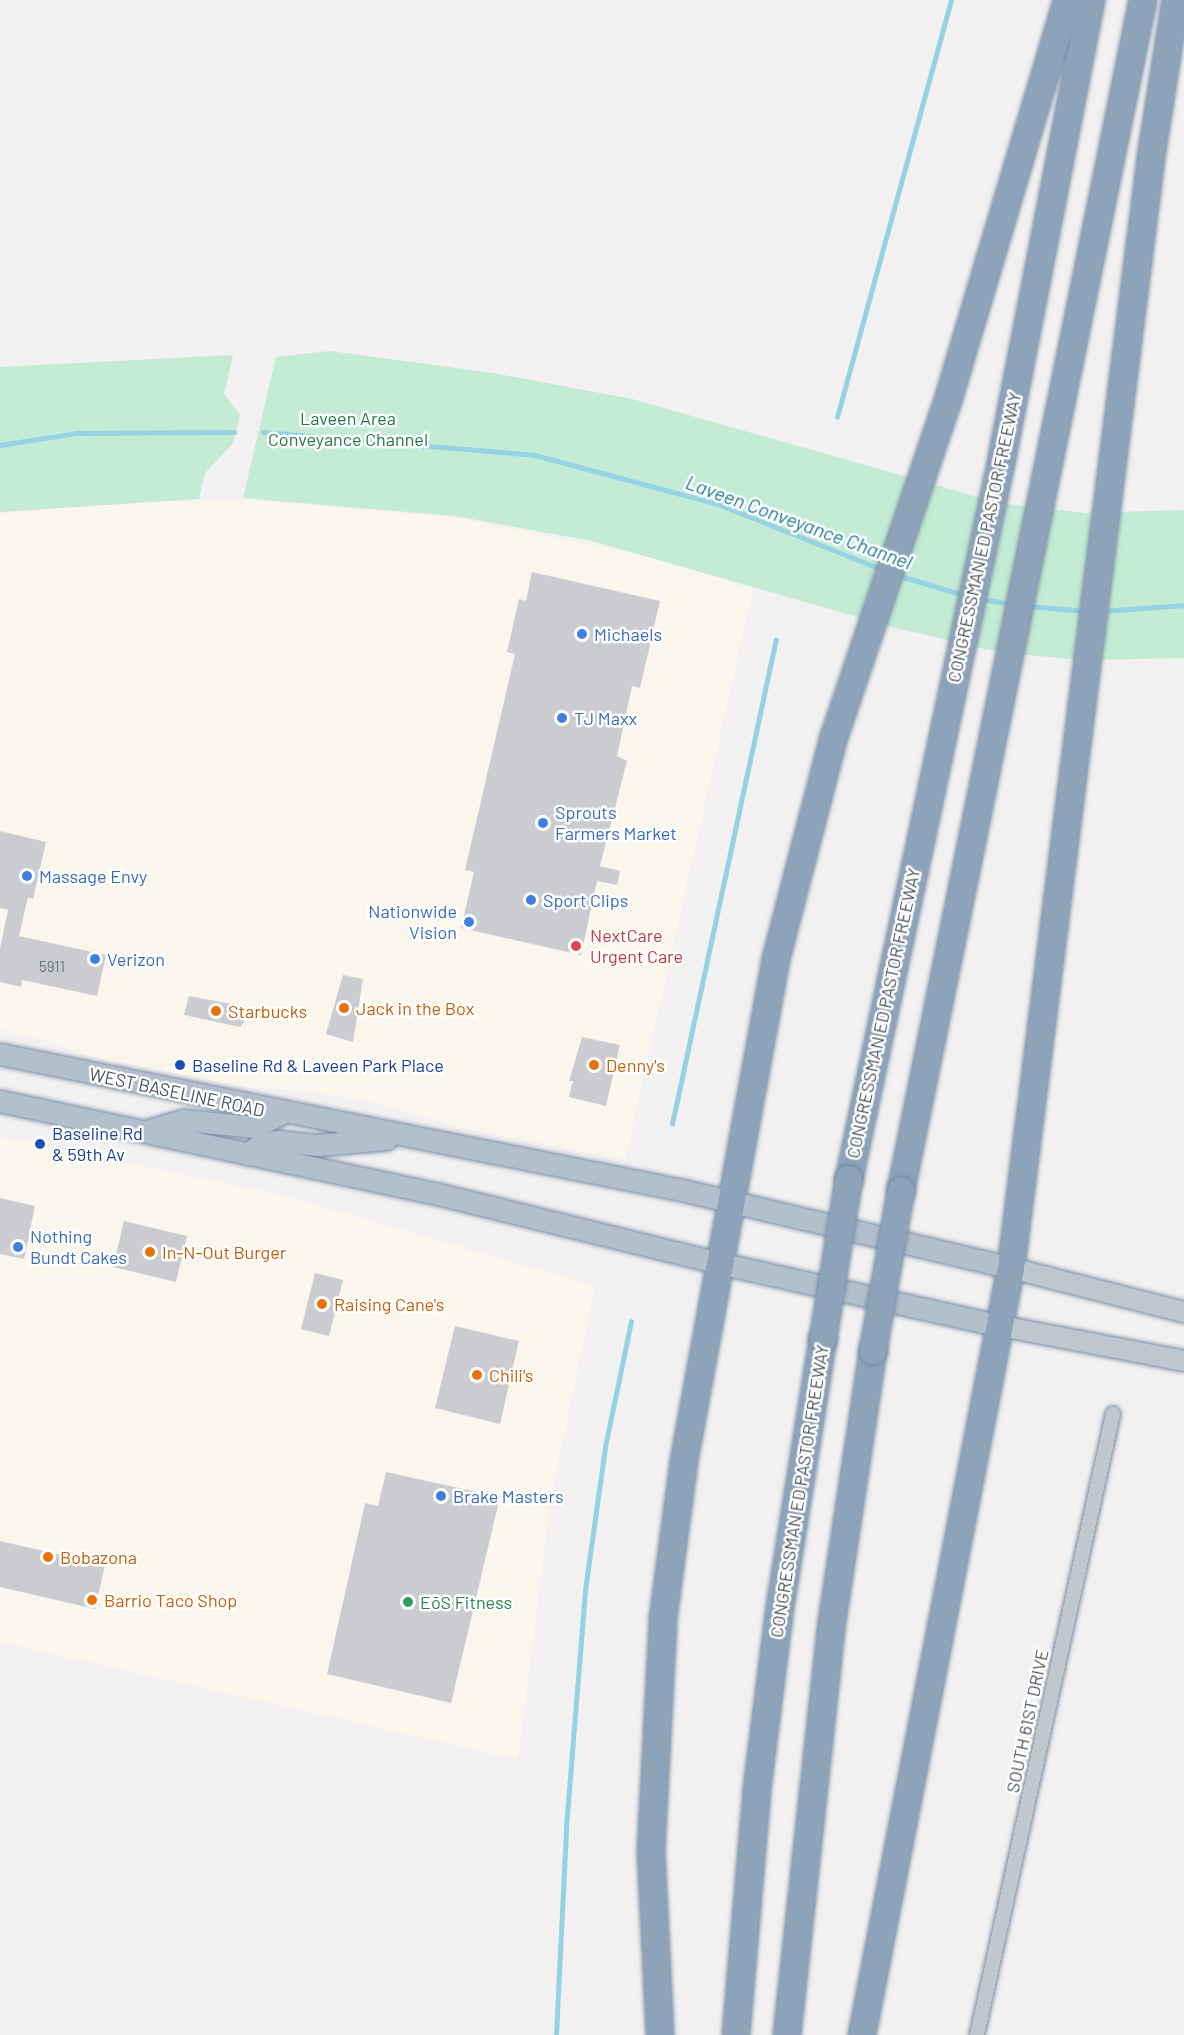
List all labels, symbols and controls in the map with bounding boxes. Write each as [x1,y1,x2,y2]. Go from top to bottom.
street label: CONGRESSMAN ED PASTOR FREEWAY [943,390,1025,684]
park label: Laveen Area Conveyance Channel [268,408,428,450]
water label: Laveen Conveyance Channel [683,470,915,574]
place label: Michaels [594,623,662,645]
marker: Michaels [575,627,589,641]
place label: TJ Maxx [574,707,637,729]
marker: TJ Maxx [555,711,569,725]
place label: Sprouts Farmers Market [555,802,677,844]
marker: Sprouts Farmers Market [536,816,550,830]
place label: Massage Envy [39,865,147,887]
street label: CONGRESSMAN ED PASTOR FREEWAY [842,866,924,1160]
marker: Massage Envy [20,869,34,883]
place label: Sport Clips [543,889,628,911]
marker: Sport Clips [524,893,538,907]
place label: Nationwide Vision [368,901,457,944]
marker: Nationwide Vision [462,915,476,929]
place label: NextCare Urgent Care [590,925,683,968]
marker: NextCare Urgent Care [567,937,585,955]
place label: Verizon [107,948,165,970]
marker: Verizon [88,952,102,966]
house number: 5911 [39,958,65,976]
place label: Jack in the Box [356,997,474,1019]
place label: Starbucks [228,1000,307,1022]
marker: Jack in the Box [337,1001,351,1015]
marker: Starbucks [209,1004,223,1018]
place label: Baseline Rd & Laveen Park Place [192,1054,444,1076]
place label: Denny's [606,1054,665,1076]
marker: Baseline Rd & Laveen Park Place [173,1058,187,1072]
marker: Denny's [587,1058,601,1072]
street label: WEST BASELINE ROAD [87,1063,267,1121]
place label: Baseline Rd & 59th Av [52,1123,143,1166]
marker: Baseline Rd & 59th Av [33,1137,47,1151]
place label: Nothing Bundt Cakes [30,1226,127,1268]
marker: Nothing Bundt Cakes [11,1240,25,1254]
place label: In-N-Out Burger [162,1241,286,1263]
marker: In-N-Out Burger [143,1245,157,1259]
place label: Raising Cane's [334,1293,444,1315]
marker: Raising Cane's [315,1297,329,1311]
street label: CONGRESSMAN ED PASTOR FREEWAY [765,1343,833,1639]
place label: Chili's [489,1364,533,1386]
marker: Chili's [470,1368,484,1382]
place label: Brake Masters [453,1485,564,1507]
marker: Brake Masters [434,1489,448,1503]
place label: Bobazona [60,1546,137,1568]
marker: Bobazona [41,1550,55,1564]
place label: Barrio Taco Shop [104,1589,237,1611]
place label: EōS Fitness [420,1591,512,1613]
marker: Barrio Taco Shop [85,1593,99,1607]
marker: EōS Fitness [401,1595,415,1609]
street label: SOUTH 61ST DRIVE [1001,1647,1053,1795]

